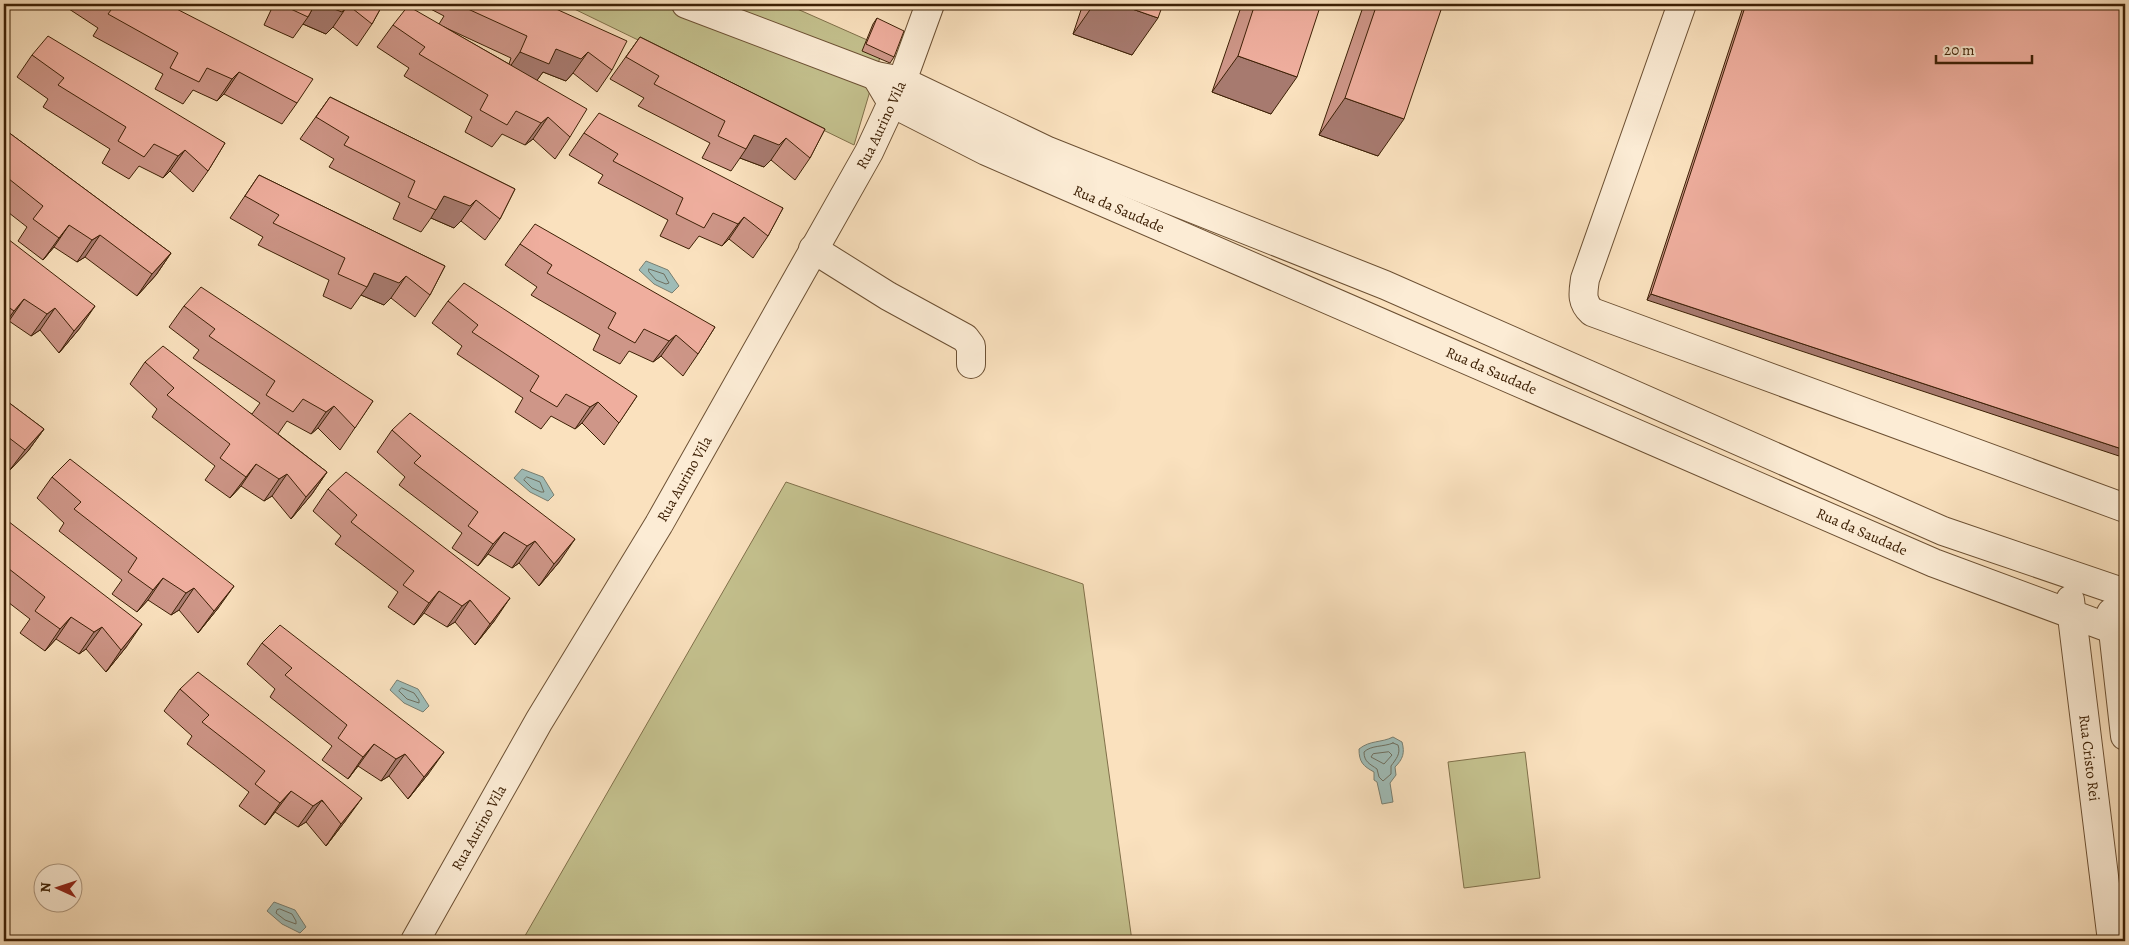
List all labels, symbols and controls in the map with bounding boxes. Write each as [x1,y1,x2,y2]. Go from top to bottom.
scale bar [1936,32,2033,64]
text: 20 m [1944,40,1975,60]
street label: Rua Aurino Vila [851,78,911,173]
street label: Rua da Saudade [1070,180,1168,238]
street label: Rua da Saudade [1443,342,1540,399]
street label: Rua Aurino Vila [652,432,717,525]
street label: Rua da Saudade [1813,503,1911,560]
street label: Rua Cristo Rei [2074,713,2105,802]
street label: Rua Aurino Vila [447,781,511,874]
north arrow [32,862,82,912]
text: N [36,882,55,893]

